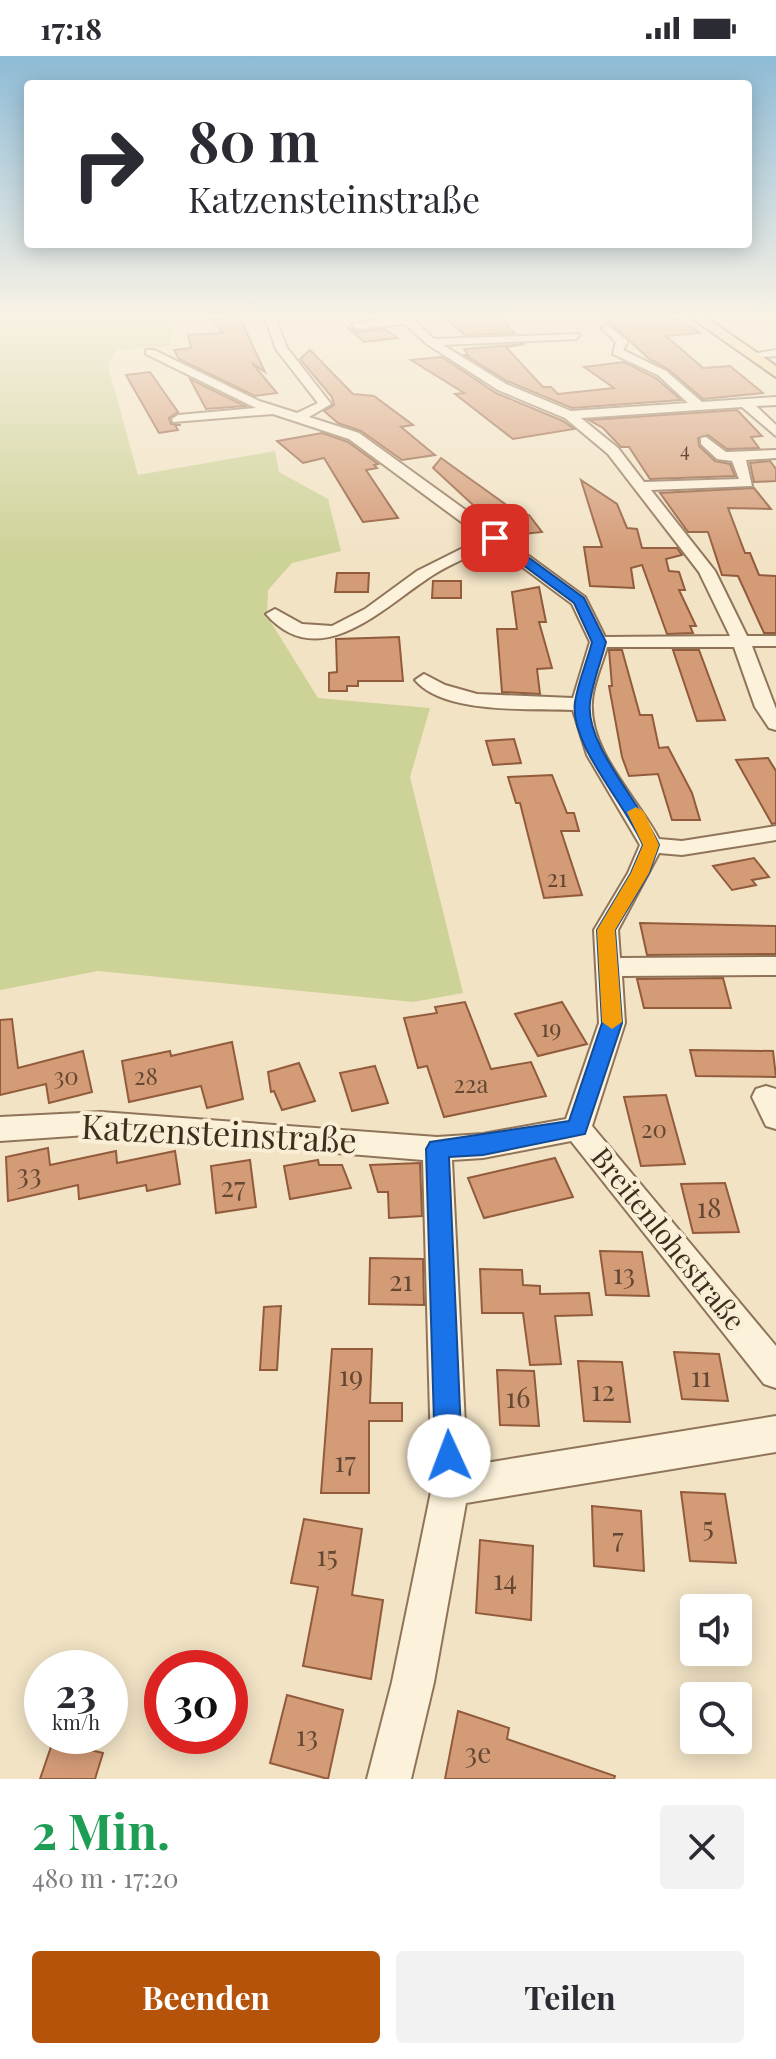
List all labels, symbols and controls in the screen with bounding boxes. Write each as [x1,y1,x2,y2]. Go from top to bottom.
text: 17:18 [40,8,102,48]
text: 80 m [188,102,319,177]
icon: right [56,112,160,216]
text: Katzensteinstraße [188,174,480,222]
house number: 4 [680,435,690,462]
pin [461,504,529,572]
icon: arrive [473,516,517,560]
house number: 21 [547,861,567,893]
house number: 19 [540,1011,562,1043]
house number: 30 [53,1059,79,1091]
house number: 28 [134,1059,158,1091]
house number: 22a [454,1067,489,1099]
street label: Katzensteinstraße [80,1102,358,1162]
house number: 20 [641,1112,667,1144]
street label: Breitenlohestraße [584,1139,754,1337]
house number: 33 [16,1154,42,1191]
house number: 27 [221,1167,246,1204]
house number: 18 [697,1188,721,1225]
house number: 13 [613,1254,635,1291]
house number: 21 [389,1261,413,1298]
house number: 19 [339,1356,363,1393]
house number: 11 [691,1357,711,1394]
house number: 12 [591,1371,615,1408]
house number: 16 [506,1378,530,1415]
position arrow [407,1414,491,1498]
house number: 17 [334,1442,356,1479]
house number: 5 [702,1507,714,1544]
house number: 7 [612,1518,624,1555]
house number: 15 [316,1536,338,1573]
house number: 14 [493,1560,517,1597]
map controls [680,1594,752,1754]
button: sound [680,1594,752,1666]
speed limit sign: 30 [144,1650,248,1754]
text: 23 [56,1665,96,1718]
button: search [680,1682,752,1754]
text: km/h [52,1708,100,1735]
house number: 13 [296,1716,318,1753]
house number: 3e [465,1733,491,1770]
text: 2 Min. [32,1798,170,1862]
button: close [660,1805,744,1889]
text: 480 m · 17:20 [32,1860,178,1895]
button: Beenden [32,1951,380,2043]
button: Teilen [396,1951,744,2043]

